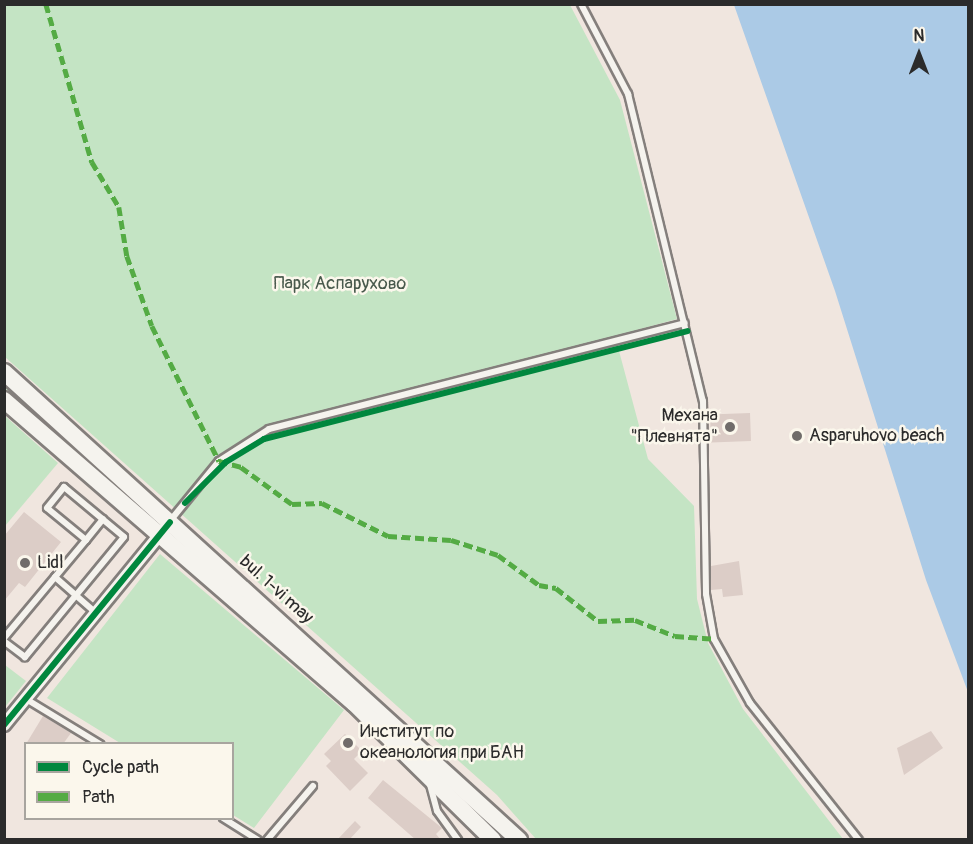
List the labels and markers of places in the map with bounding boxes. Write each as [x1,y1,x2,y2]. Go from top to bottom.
place label: Механа "Плевнята" [631,406,718,448]
marker: Механа "Плевнята" [723,420,737,434]
place label: Asparuhovo beach [809,425,945,447]
marker: Asparuhovo beach [790,429,804,443]
place label: Lidl [37,552,63,574]
marker: Lidl [18,556,32,570]
place label: Институт по океанология при БАН [360,722,524,764]
marker: Институт по океанология при БАН [341,736,355,750]

